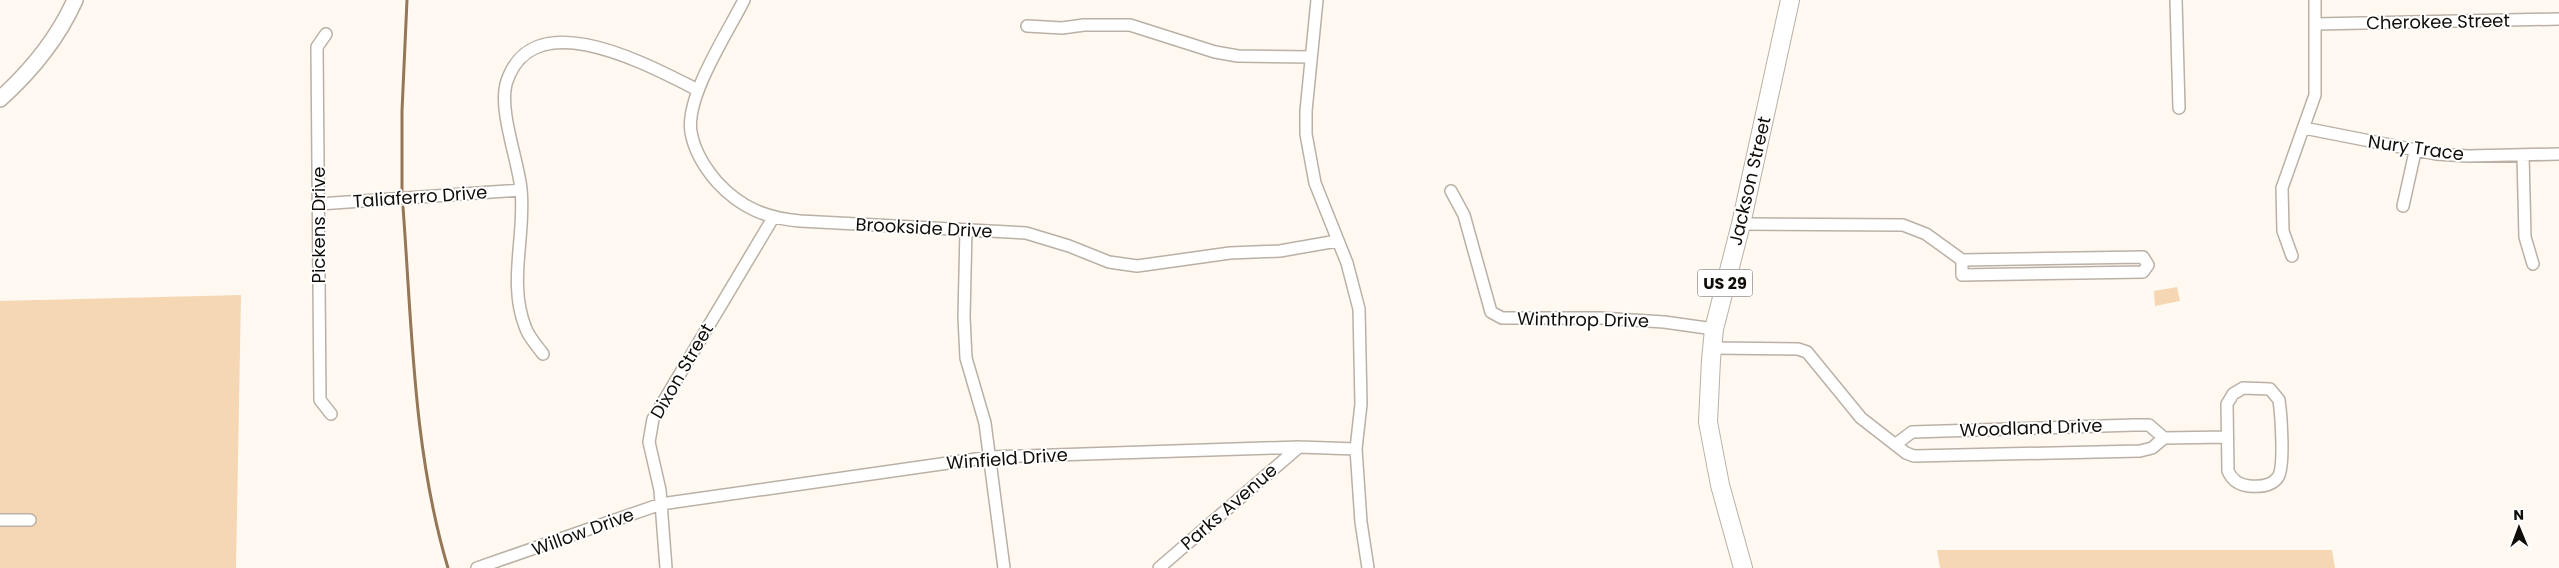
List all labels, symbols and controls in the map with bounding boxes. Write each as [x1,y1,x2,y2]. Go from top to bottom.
street label: Cherokee Street [2366,8,2510,35]
street label: Jackson Street [1723,114,1777,248]
street label: Nury Trace [2367,128,2466,167]
street label: Pickens Drive [306,166,331,284]
street label: Taliaferro Drive [352,179,488,214]
street label: Brookside Drive [855,211,993,244]
road number: US 29 [1698,270,1752,296]
street label: Winthrop Drive [1517,306,1649,333]
street label: Dixon Street [644,318,719,423]
street label: Woodland Drive [1959,413,2103,442]
street label: Winfield Drive [945,442,1068,475]
street label: Parks Avenue [1175,458,1282,556]
street label: Willow Drive [528,501,637,562]
north arrow [2494,503,2544,553]
text: N [2513,505,2524,525]

